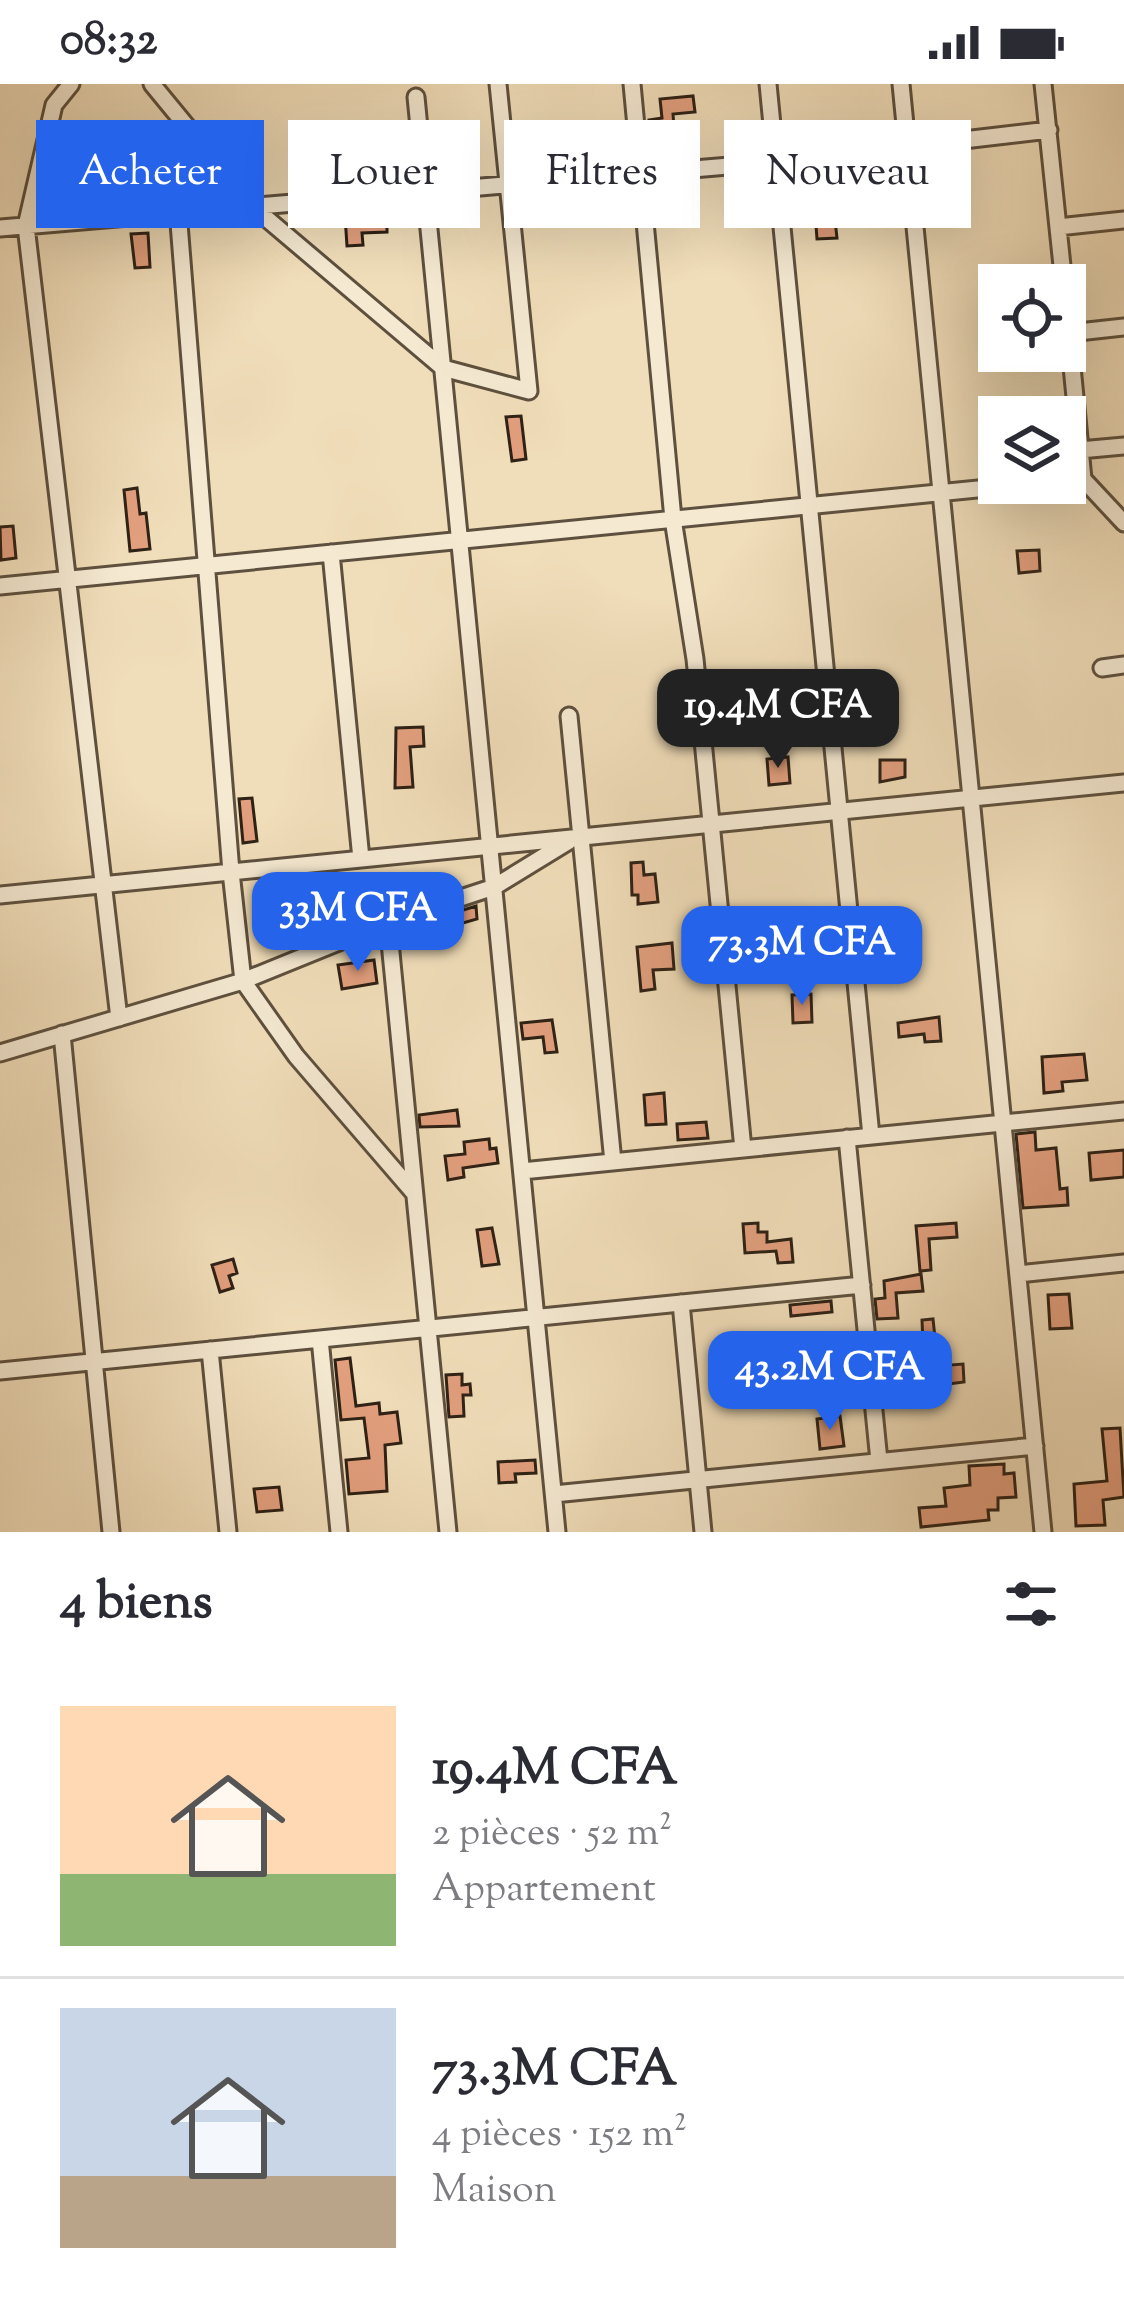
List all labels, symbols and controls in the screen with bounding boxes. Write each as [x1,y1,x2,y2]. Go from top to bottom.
text: 08:32 [60,10,157,75]
chip: Acheter [36,120,264,228]
chip: Louer [288,120,480,228]
chip: Filtres [504,120,700,228]
chip: Nouveau [724,120,971,228]
map controls [978,264,1086,504]
button: locate [978,264,1086,372]
button: layers [978,396,1086,504]
pin: 19.4M CFA [641,669,915,771]
text: 19.4M CFA [684,680,872,736]
pin: 33M CFA [247,872,469,974]
text: 33M CFA [279,883,437,939]
pin: 73.3M CFA [665,906,939,1008]
text: 73.3M CFA [708,917,896,973]
pin: 43.2M CFA [693,1331,967,1433]
text: 43.2M CFA [735,1342,925,1398]
text: 4 biens [60,1568,213,1641]
icon: filters [998,1571,1064,1637]
text: 19.4M CFA [432,1734,678,1807]
icon: home [156,1754,300,1898]
text: 2 pièces · 52 m² [432,1807,672,1863]
text: Appartement [432,1863,656,1919]
text: 73.3M CFA [432,2035,677,2108]
icon: home [156,2056,300,2200]
text: 4 pièces · 152 m² [432,2108,687,2164]
text: Maison [432,2164,557,2220]

